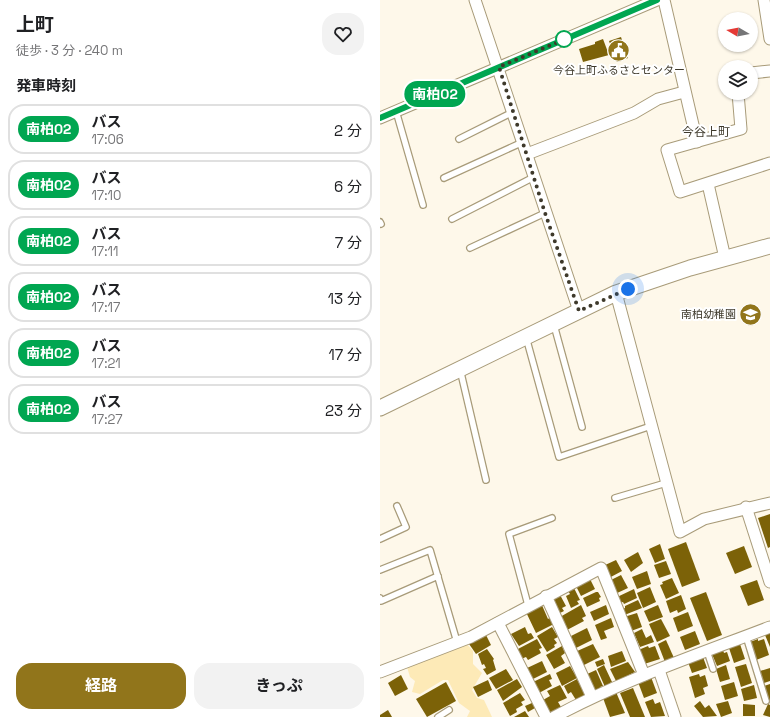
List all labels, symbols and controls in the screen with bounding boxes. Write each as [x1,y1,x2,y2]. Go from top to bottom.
text: 上町 [16,12,54,37]
north arrow [718,12,758,52]
map controls [718,12,758,100]
button: heart [322,13,364,55]
unlabelled marker [555,30,573,48]
public building icon: 今谷上町ふるさとセンター [606,37,632,63]
text: 徒歩 · 3 分 · 240 m [16,42,123,59]
button: layers [718,60,758,100]
place label: 今谷上町ふるさとセンター [553,63,685,77]
text: 発車時刻 [16,76,76,95]
line badge: 南柏02 [407,81,463,107]
text: 南柏02 [412,85,458,103]
text: バス [91,112,121,131]
text: 南柏02 [26,120,71,138]
text: 2 分 [334,121,362,140]
district label: 今谷上町 [682,124,730,140]
text: 17:06 [91,131,124,148]
text: バス [91,168,121,187]
text: 南柏02 [26,176,71,194]
text: 6 分 [334,177,362,196]
text: 17:10 [91,187,121,204]
text: バス [91,224,121,243]
text: 南柏02 [26,232,71,250]
text: 7 分 [335,233,362,252]
text: 17:11 [91,243,118,260]
your location [618,279,638,299]
text: バス [91,280,121,299]
text: 南柏02 [26,288,71,306]
text: 13 分 [328,289,362,308]
text: 17:17 [91,299,120,316]
school or university icon: 南柏幼稚園 [738,301,764,327]
place label: 南柏幼稚園 [681,307,736,321]
text: バス [91,336,121,355]
text: 南柏02 [26,344,71,362]
text: 17 分 [328,345,362,364]
text: 17:21 [91,355,121,372]
text: バス [91,392,121,411]
text: 南柏02 [26,400,71,418]
text: 23 分 [325,401,362,420]
text: 17:27 [91,411,123,428]
button: 経路 [16,663,186,709]
button: きっぷ [194,663,364,709]

